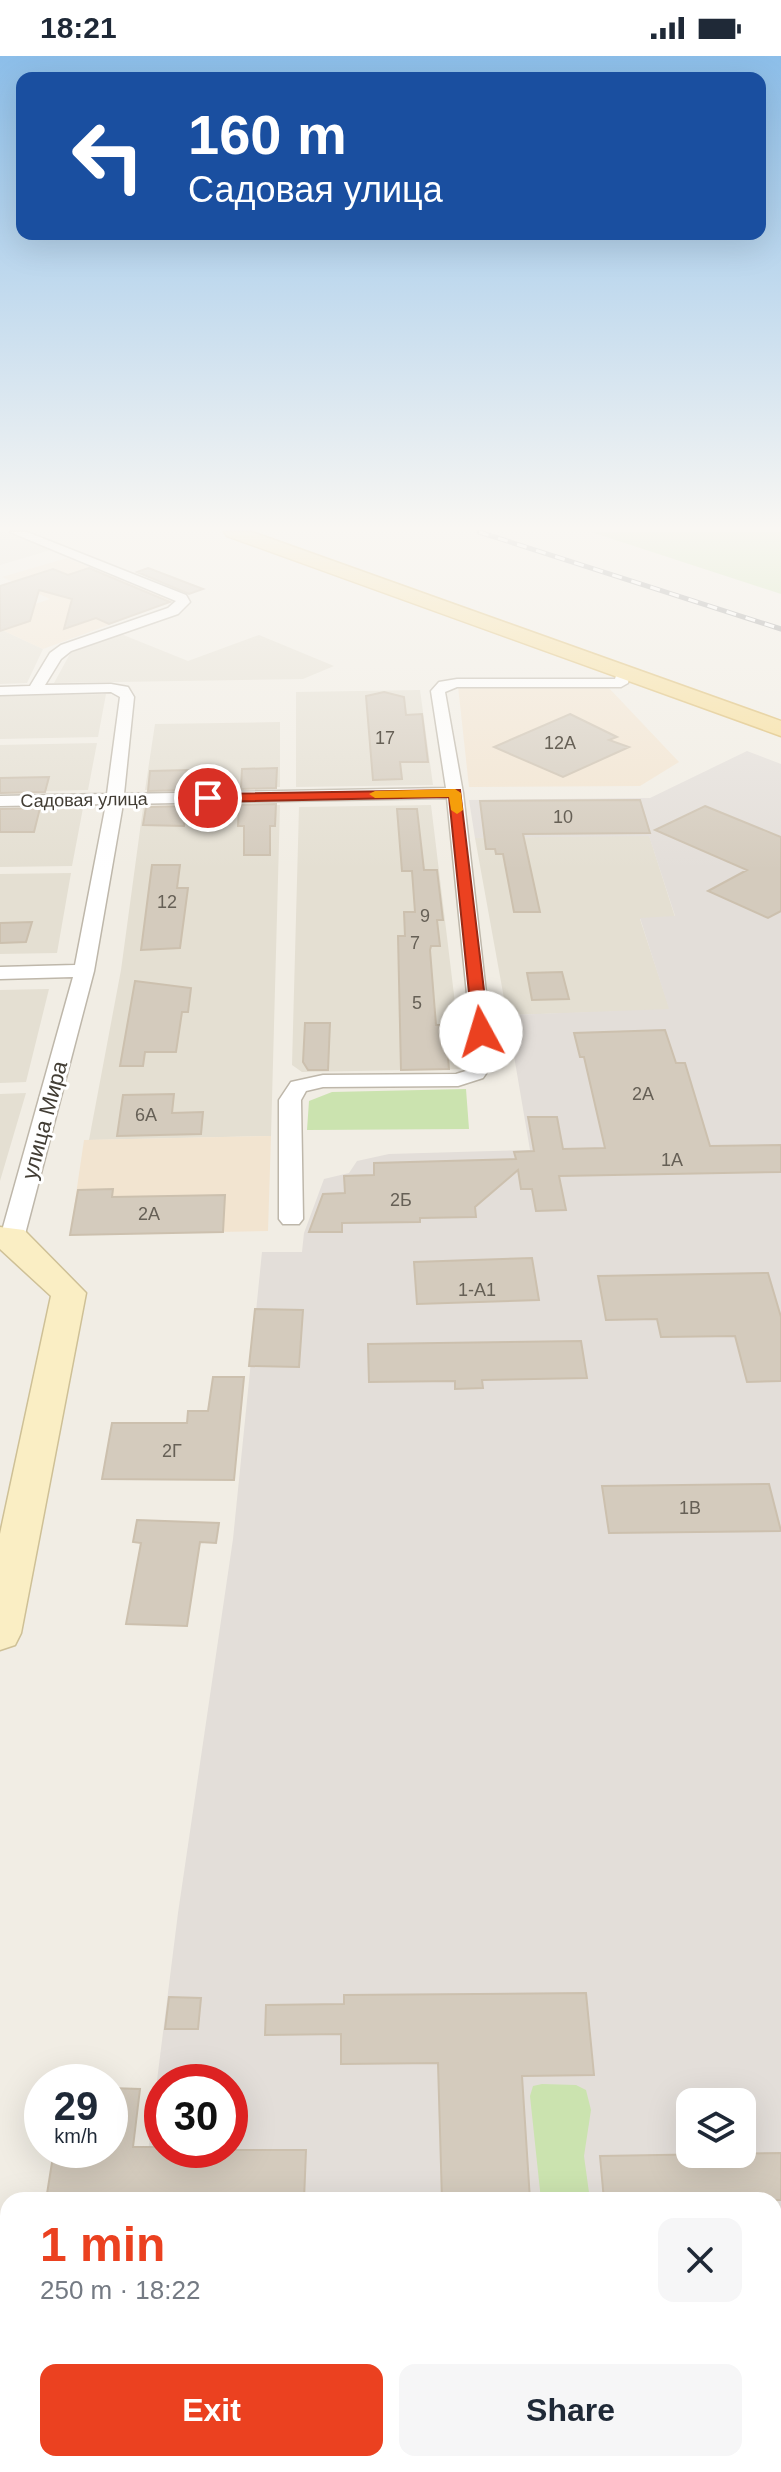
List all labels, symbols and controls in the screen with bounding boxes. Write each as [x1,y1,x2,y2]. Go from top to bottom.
text: 18:21 [40,11,117,44]
text: 160 m [188,103,347,166]
icon: left [56,104,160,208]
text: Садовая улица [188,169,443,210]
house number: 17 [375,728,395,748]
house number: 12А [544,733,576,753]
pin [174,764,242,832]
icon: arrive [186,776,230,820]
street label: Садовая улица [20,789,149,811]
house number: 10 [553,807,573,827]
house number: 12 [157,892,177,912]
house number: 9 [420,906,430,926]
house number: 7 [410,933,420,953]
position arrow [439,990,523,1074]
house number: 5 [412,993,422,1013]
street label: улица Мира [17,1057,72,1182]
house number: 2А [632,1084,654,1104]
house number: 6А [135,1105,157,1125]
house number: 1А [661,1150,683,1170]
house number: 2Б [390,1190,412,1210]
house number: 2А [138,1204,160,1224]
house number: 1-А1 [458,1280,496,1300]
house number: 2Г [162,1441,182,1461]
house number: 1В [679,1498,701,1518]
speed limit sign: 30 [144,2064,248,2168]
text: 29 [54,2084,98,2128]
map controls [676,2088,756,2168]
button: layers [676,2088,756,2168]
text: km/h [54,2125,98,2147]
text: 1 min [40,2218,165,2271]
button: close [658,2218,742,2302]
text: 250 m · 18:22 [40,2275,200,2305]
button: Exit [40,2364,383,2456]
button: Share [399,2364,742,2456]

